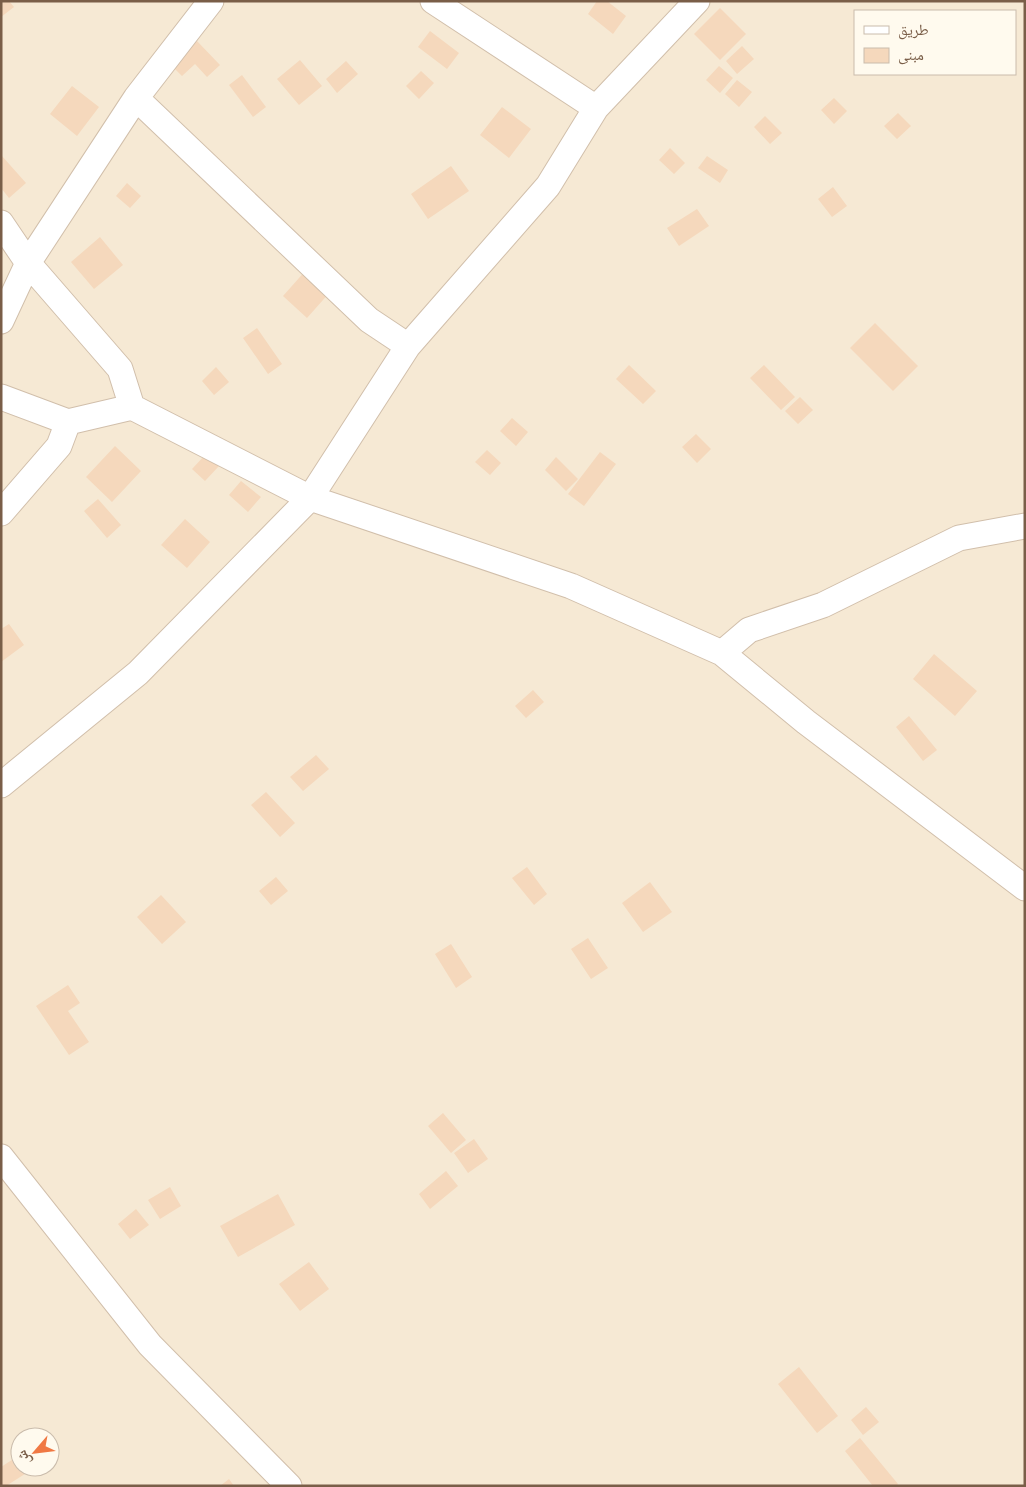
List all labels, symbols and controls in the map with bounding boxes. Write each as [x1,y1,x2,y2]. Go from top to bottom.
legend [854,10,1016,75]
text: طريق [898,20,929,40]
text: مبنى [898,45,924,65]
north arrow [10,1427,60,1477]
text: ش [12,1447,35,1469]

